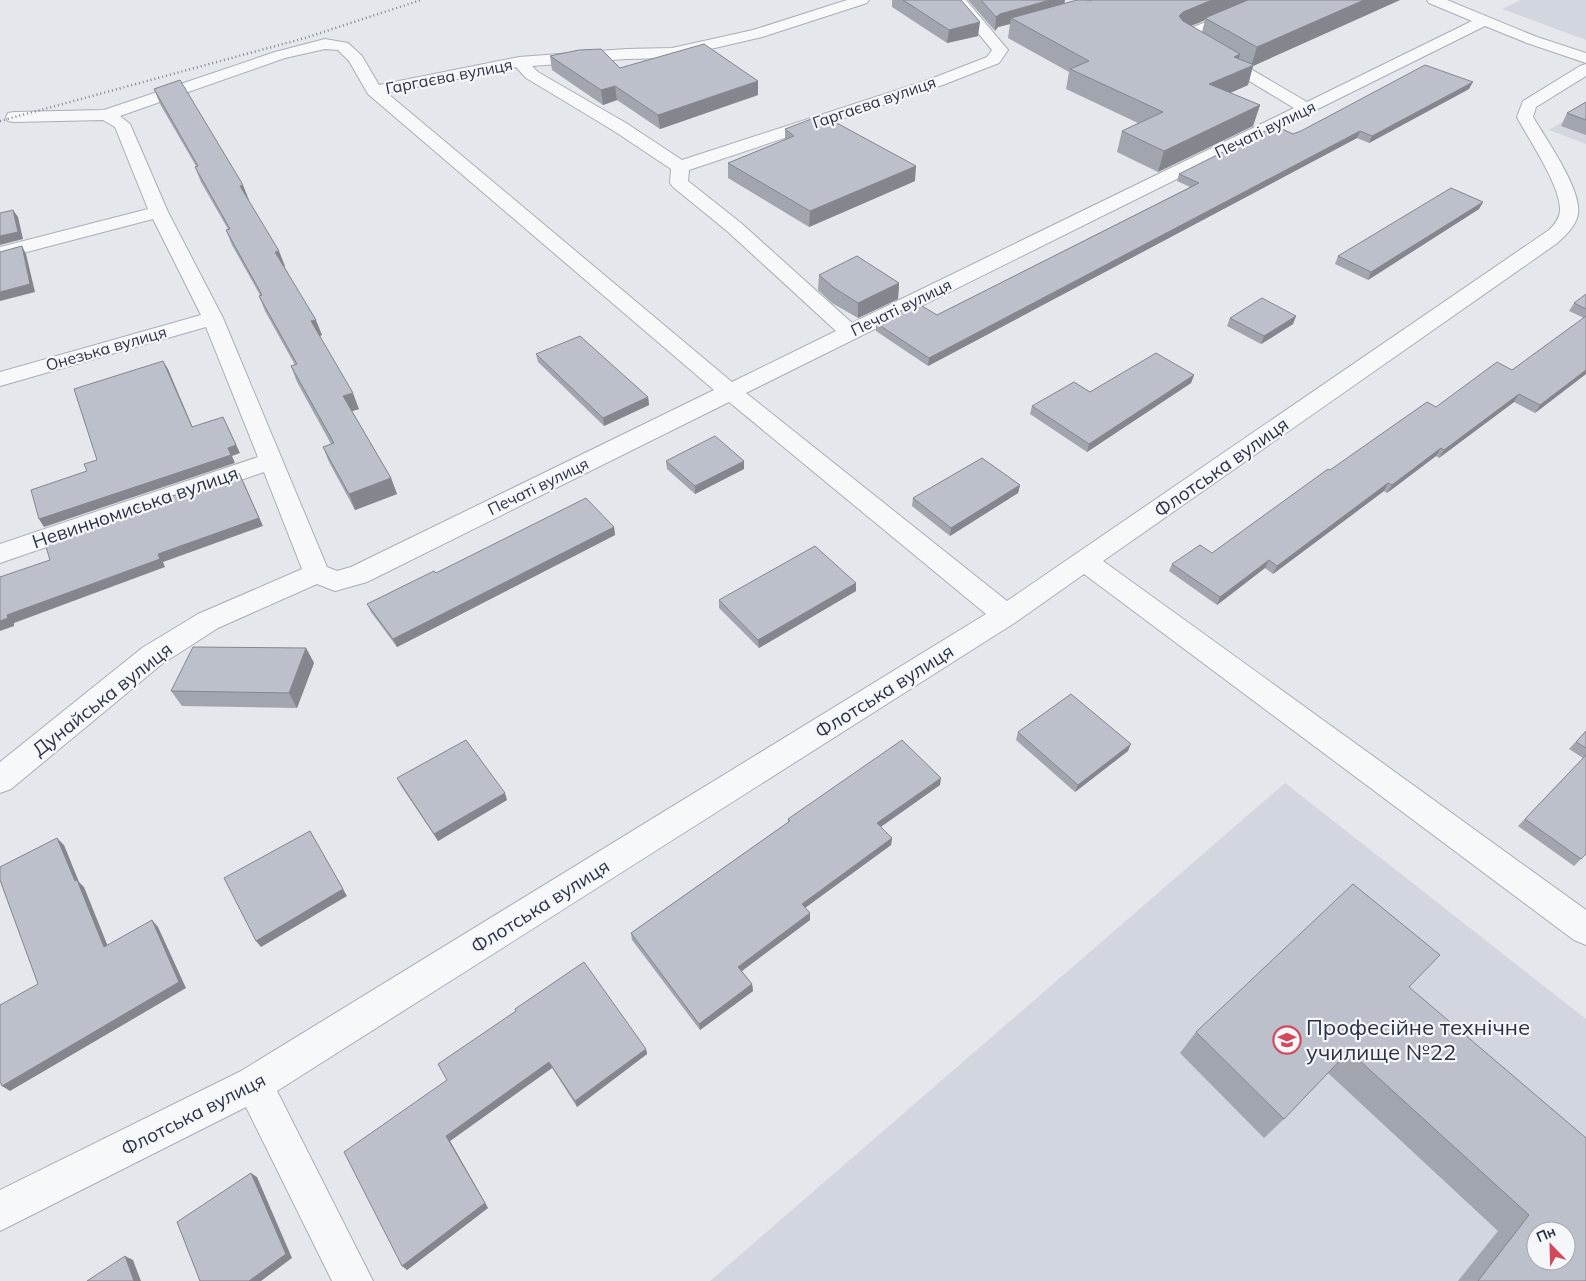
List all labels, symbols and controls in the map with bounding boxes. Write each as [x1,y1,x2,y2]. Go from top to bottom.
street label: Гаргаєва вулиця [384,54,514,98]
street label: Гаргаєва вулиця [810,72,938,132]
street label: Печаті вулиця [1211,96,1319,162]
street label: Печаті вулиця [847,274,955,340]
street label: Онезька вулиця [43,321,169,375]
street label: Флотська вулиця [1149,412,1293,522]
street label: Печаті вулиця [484,453,592,519]
street label: Невинномиська вулиця [29,460,241,554]
street label: Дунайська вулиця [27,637,177,761]
street label: Флотська вулиця [810,639,958,743]
street label: Флотська вулиця [466,854,614,958]
place label: Професійне технічне училище №22 [1306,1013,1530,1066]
school or university icon: Професійне технічне училище №22 [1272,1025,1302,1055]
street label: Флотська вулиця [117,1067,269,1161]
north arrow [1526,1221,1576,1271]
text: Пн [1533,1222,1558,1246]

